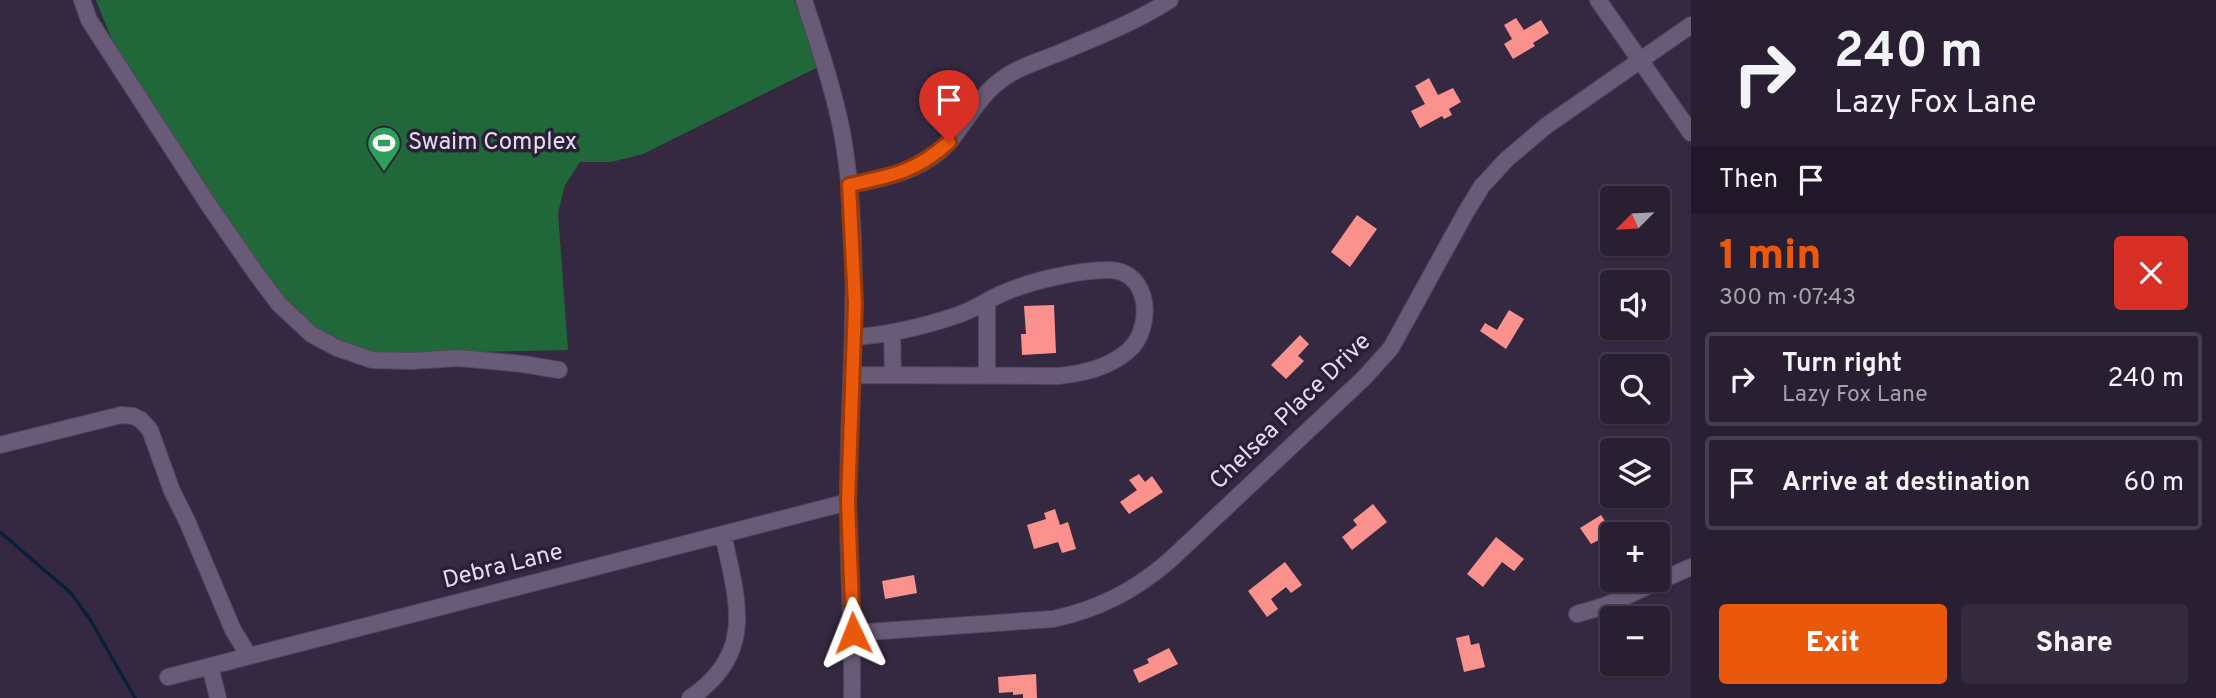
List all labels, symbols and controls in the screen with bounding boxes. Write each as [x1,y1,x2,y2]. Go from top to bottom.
text: 240 m [1834,23,1983,85]
icon: right [1719,28,1810,119]
pin [919,70,979,142]
icon: arrive [930,81,968,119]
text: Lazy Fox Lane [1834,84,2037,124]
sports icon: Swaim Complex [365,124,403,173]
place label: Swaim Complex [408,128,577,158]
icon: arrive [1792,161,1830,199]
text: Then [1719,164,1778,197]
north arrow [1600,186,1670,256]
map controls [1600,186,1670,676]
text: 1 min [1719,231,1822,284]
button: close [2114,236,2188,310]
button: sound [1600,270,1670,340]
text: 300 m · 07:43 [1719,284,1856,313]
street label: Chelsea Place Drive [1204,327,1378,497]
text: Turn right [1782,348,1902,381]
button: search [1600,354,1670,424]
icon: right [1723,360,1761,398]
text: 240 m [2107,363,2184,396]
text: Lazy Fox Lane [1782,381,1928,410]
button: layers [1600,438,1670,508]
icon: arrive [1723,464,1761,502]
text: Arrive at destination [1782,467,2030,500]
text: 60 m [2124,467,2184,500]
button: + [1600,522,1670,592]
street label: Debra Lane [440,538,566,596]
position arrow [816,596,890,670]
button: Exit [1719,604,1947,684]
button: Share [1961,604,2188,684]
button: − [1600,606,1670,676]

